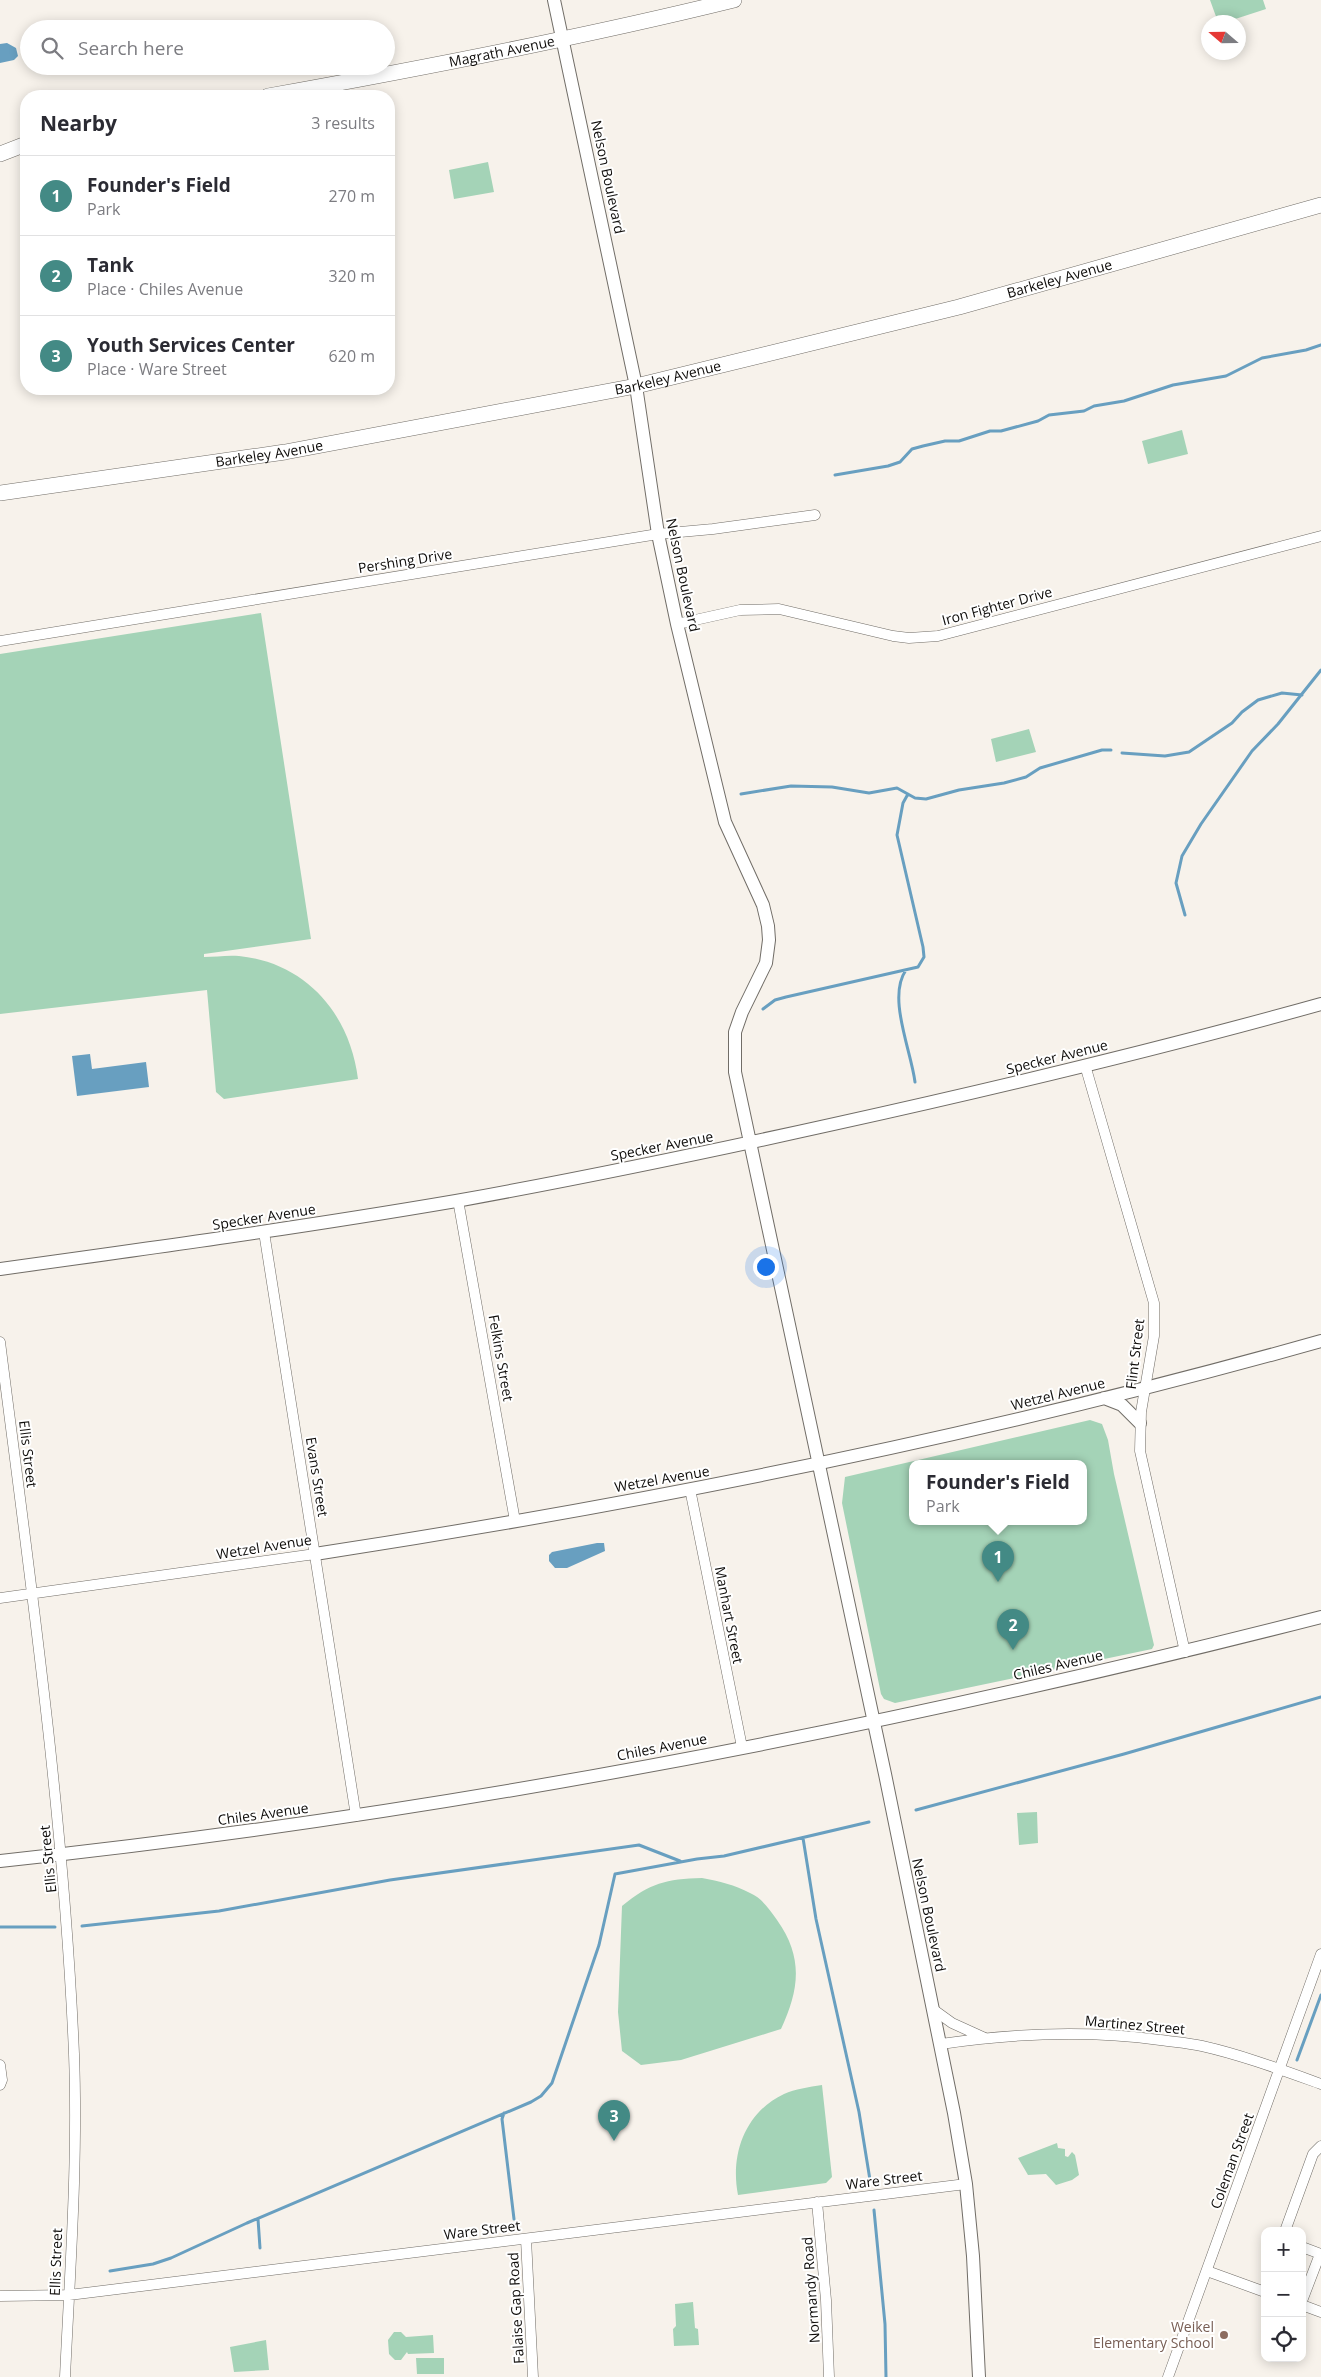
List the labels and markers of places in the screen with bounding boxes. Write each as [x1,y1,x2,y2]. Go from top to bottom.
pin: 1 [982,1541,1014,1582]
pin: 2 [997,1609,1029,1650]
pin: 3 [598,2100,630,2141]
place label: Weikel Elementary School [1093,2317,1214,2352]
marker: Weikel Elementary School [1218,2329,1230,2341]

